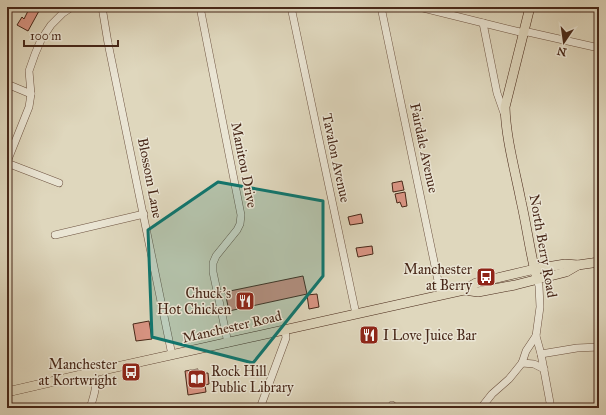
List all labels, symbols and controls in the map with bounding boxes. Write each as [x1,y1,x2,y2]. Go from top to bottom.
scale bar [24,22,118,48]
north arrow [544,22,584,62]
text: 100 m [30,29,61,43]
text: N [555,44,568,59]
street label: Fairdale Avenue [406,102,442,195]
street label: Tavalon Avenue [318,112,354,204]
street label: Manitou Drive [227,121,261,209]
street label: Blossom Lane [134,136,166,220]
street label: North Berry Road [526,193,560,299]
place label: Manchester at Berry [403,261,473,294]
bus stop icon: Manchester at Berry [475,266,497,288]
place label: Chuck's Hot Chicken [157,285,231,318]
restaurant icon: Chuck's Hot Chicken [234,290,256,312]
street label: Manchester Road [181,307,283,347]
restaurant icon: I Love Juice Bar [358,324,380,346]
place label: I Love Juice Bar [383,327,477,345]
place label: Manchester at Kortwright [39,356,118,389]
bus stop icon: Manchester at Kortwright [120,361,142,383]
place label: Rock Hill Public Library [211,363,294,396]
library icon: Rock Hill Public Library [186,368,208,390]

